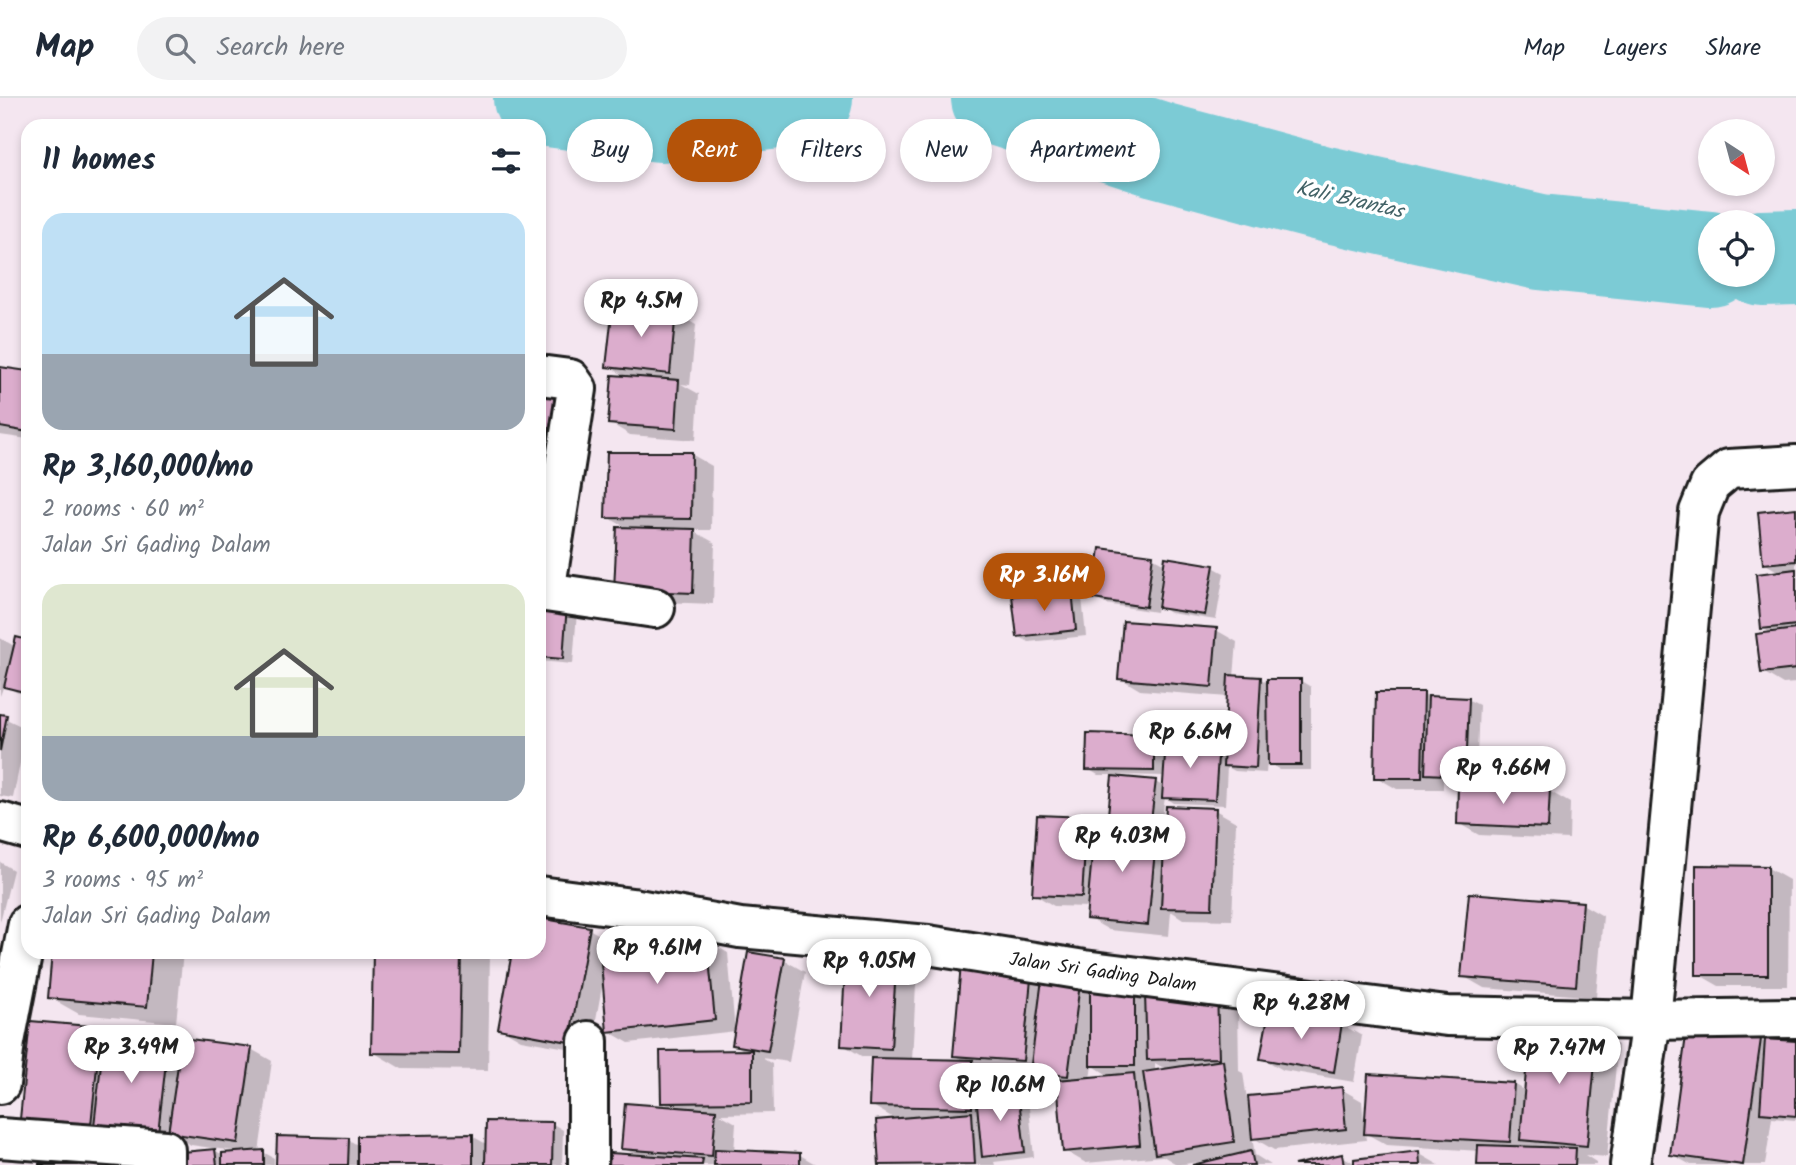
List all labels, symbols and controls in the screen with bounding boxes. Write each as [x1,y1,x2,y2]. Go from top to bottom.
search box [137,17,627,80]
text: Map [35,22,95,75]
text: Search here [217,27,345,69]
icon: search [161,29,199,67]
text: Map [1523,29,1565,68]
text: Layers [1603,29,1667,68]
text: Share [1705,29,1761,68]
chip: Buy [567,119,653,182]
chip: Rent [667,119,762,182]
chip: Filters [776,119,886,182]
chip: New [900,119,992,182]
chip: Apartment [1006,119,1160,182]
north arrow [1698,119,1774,196]
map controls [1698,119,1775,287]
text: 11 homes [42,137,155,185]
icon: filters [487,142,525,180]
water label: Kali Brantas [1293,172,1409,229]
button: locate [1698,210,1775,287]
icon: home [221,259,347,385]
pin: Rp 4.5M [576,280,706,339]
text: Rp 4.5M [600,284,682,320]
text: Rp 3,160,000/mo [42,444,253,492]
text: 2 rooms · 60 m² [42,492,204,528]
text: Jalan Sri Gading Dalam [42,528,271,564]
pin: Rp 3.16M [972,554,1116,613]
text: Rp 3.16M [999,558,1089,594]
icon: home [221,630,347,756]
pin: Rp 6.6M [1125,710,1255,770]
text: Rp 6.6M [1149,715,1231,751]
pin: Rp 9.66M [1431,746,1575,806]
text: Rp 9.66M [1456,751,1550,787]
pin: Rp 4.03M [1050,814,1194,874]
text: Rp 6,600,000/mo [42,815,260,863]
text: Rp 4.03M [1075,819,1169,855]
text: 3 rooms · 95 m² [42,863,203,899]
text: Jalan Sri Gading Dalam [42,899,271,935]
pin: Rp 9.61M [585,926,729,986]
text: Rp 9.61M [613,931,701,967]
pin: Rp 9.05M [797,940,941,999]
text: Rp 9.05M [823,944,915,980]
street label: Jalan Sri Gading Dalam [1007,945,1198,1001]
pin: Rp 4.28M [1229,982,1373,1041]
text: Rp 4.28M [1252,986,1350,1022]
pin: Rp 3.49M [59,1026,203,1085]
pin: Rp 7.47M [1487,1026,1631,1086]
text: Rp 3.49M [84,1030,178,1066]
text: Rp 7.47M [1513,1031,1605,1067]
pin: Rp 10.6M [928,1063,1072,1123]
text: Rp 10.6M [955,1068,1045,1104]

